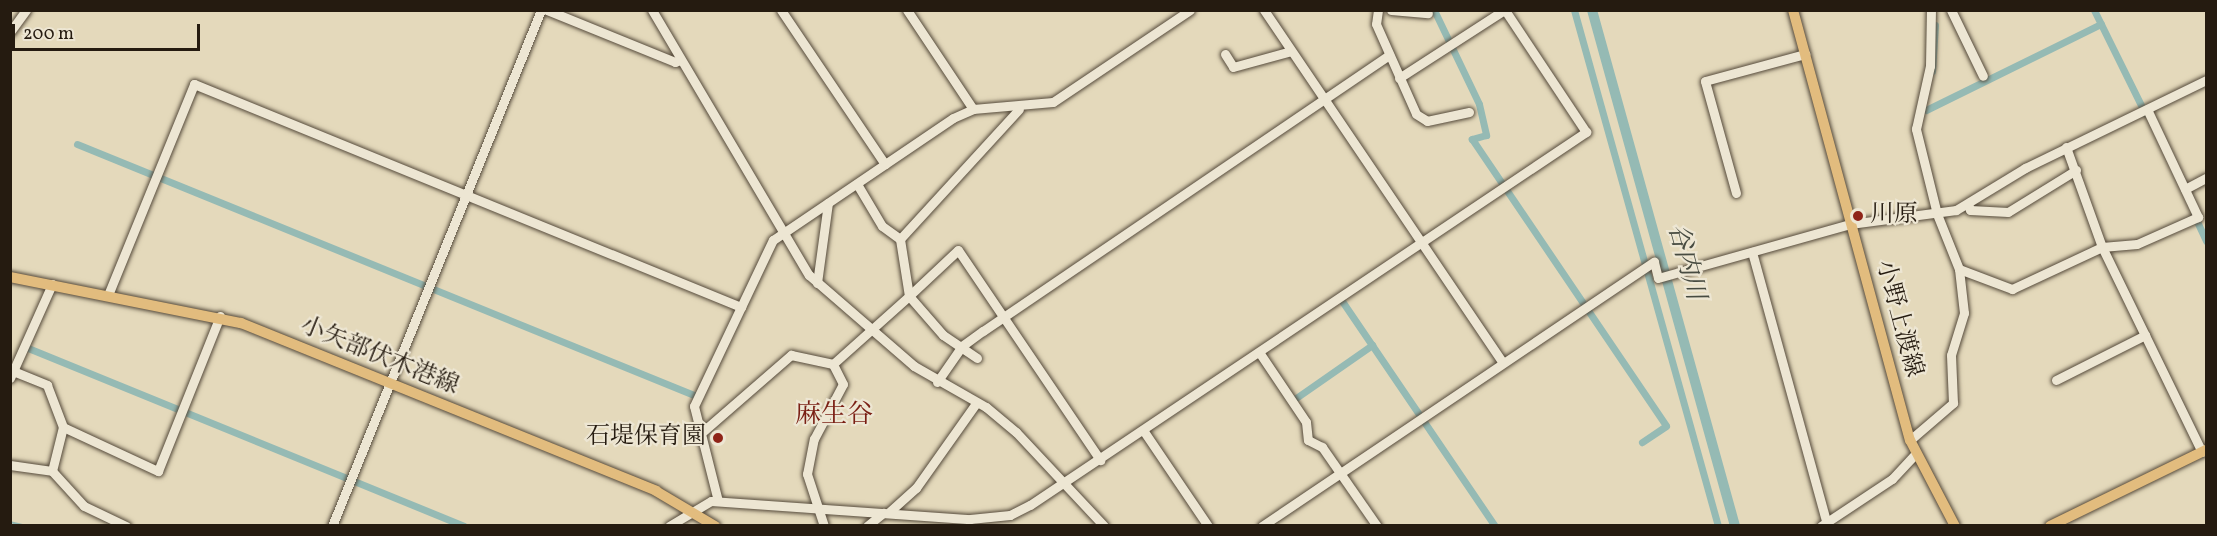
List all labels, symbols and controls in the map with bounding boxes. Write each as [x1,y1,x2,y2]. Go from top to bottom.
scale bar [15,12,202,50]
text: 200 m [23,22,74,47]
place label: 川原 [1870,202,1918,230]
marker: 川原 [1851,209,1865,223]
water label: 谷内川 [1660,220,1710,304]
street label: 小野上渡線 [1869,257,1927,381]
street label: 小矢部伏木港線 [296,312,462,402]
district label: 麻生谷 [795,400,873,432]
place label: 石堤保育園 [586,424,706,452]
marker: 石堤保育園 [711,431,725,445]

